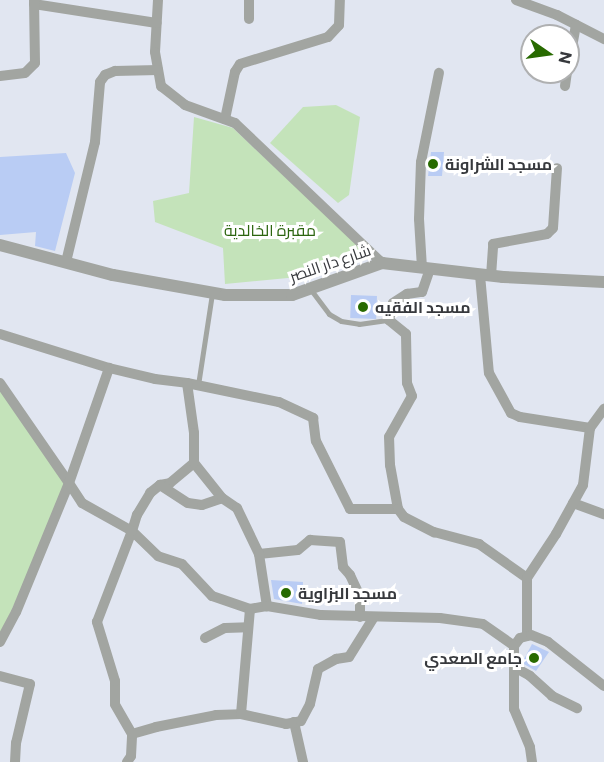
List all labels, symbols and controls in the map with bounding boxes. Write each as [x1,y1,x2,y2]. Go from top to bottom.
north arrow [520,24,580,84]
text: N [555,50,577,66]
place label: مسجد الشراونة [445,154,552,174]
marker: مسجد الشراونة [426,157,440,171]
park label: مقبرة الخالدية [224,220,316,240]
street label: شارع دار النصر [287,240,373,286]
place label: مسجد الفقيه [375,297,470,317]
marker: مسجد الفقيه [356,300,370,314]
place label: مسجد البزاوية [298,583,397,603]
marker: مسجد البزاوية [279,586,293,600]
place label: جامع الصعدي [424,648,522,668]
marker: جامع الصعدي [527,651,541,665]

